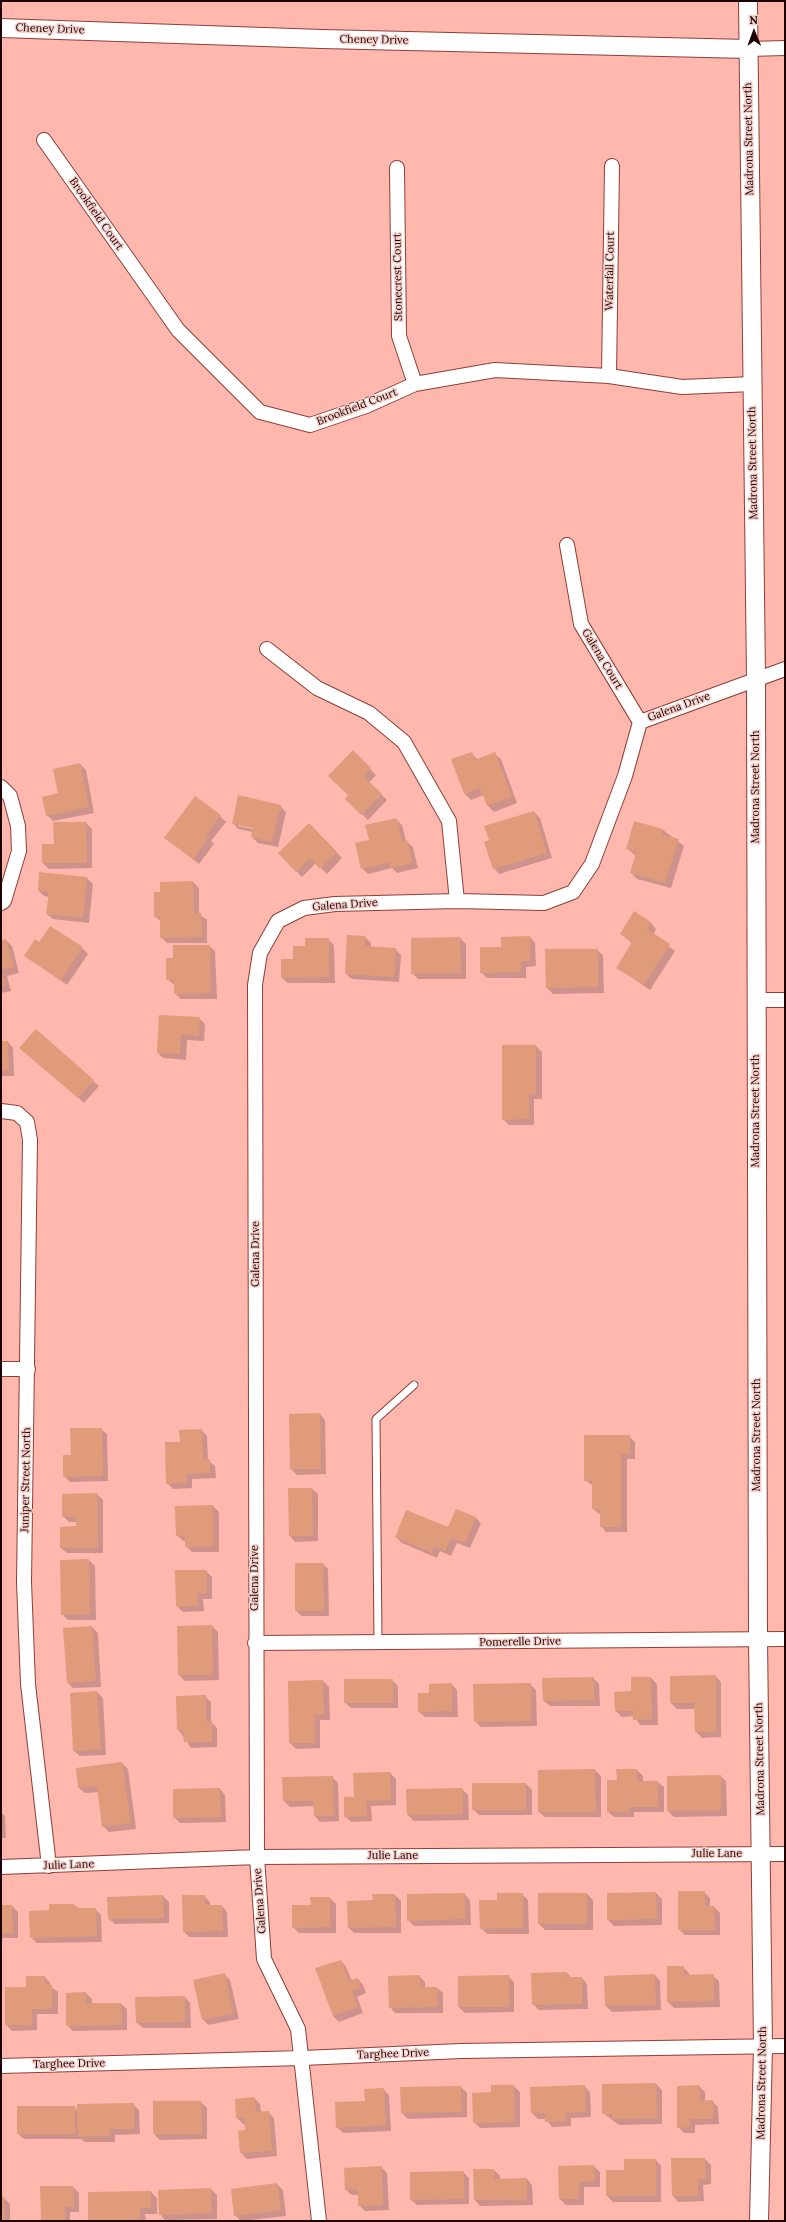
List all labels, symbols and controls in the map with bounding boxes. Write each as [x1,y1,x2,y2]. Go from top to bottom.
north arrow [734,12,774,52]
text: N [749,13,758,27]
street label: Cheney Drive [15,21,85,37]
street label: Cheney Drive [339,33,409,47]
street label: Madrona Street North [741,82,757,196]
street label: Brookfield Court [66,175,126,253]
street label: Waterfall Court [603,231,617,311]
street label: Stonecrest Court [391,233,405,321]
street label: Brookfield Court [315,386,399,428]
street label: Madrona Street North [745,406,761,520]
street label: Galena Court [579,626,625,692]
street label: Galena Drive [646,690,712,724]
street label: Madrona Street North [749,730,763,844]
street label: Galena Drive [312,896,378,914]
street label: Madrona Street North [749,1054,763,1168]
street label: Galena Drive [249,1221,263,1287]
street label: Madrona Street North [750,1378,764,1492]
street label: Juniper Street North [18,1427,34,1533]
street label: Galena Drive [248,1545,262,1611]
street label: Pomerelle Drive [479,1635,561,1649]
street label: Madrona Street North [752,1702,768,1816]
street label: Julie Lane [692,1847,742,1861]
street label: Julie Lane [368,1849,418,1863]
street label: Julie Lane [44,1858,94,1872]
street label: Galena Drive [251,1868,269,1934]
street label: Madrona Street North [754,2026,770,2140]
street label: Targhee Drive [357,2046,429,2062]
street label: Targhee Drive [33,2057,105,2071]

